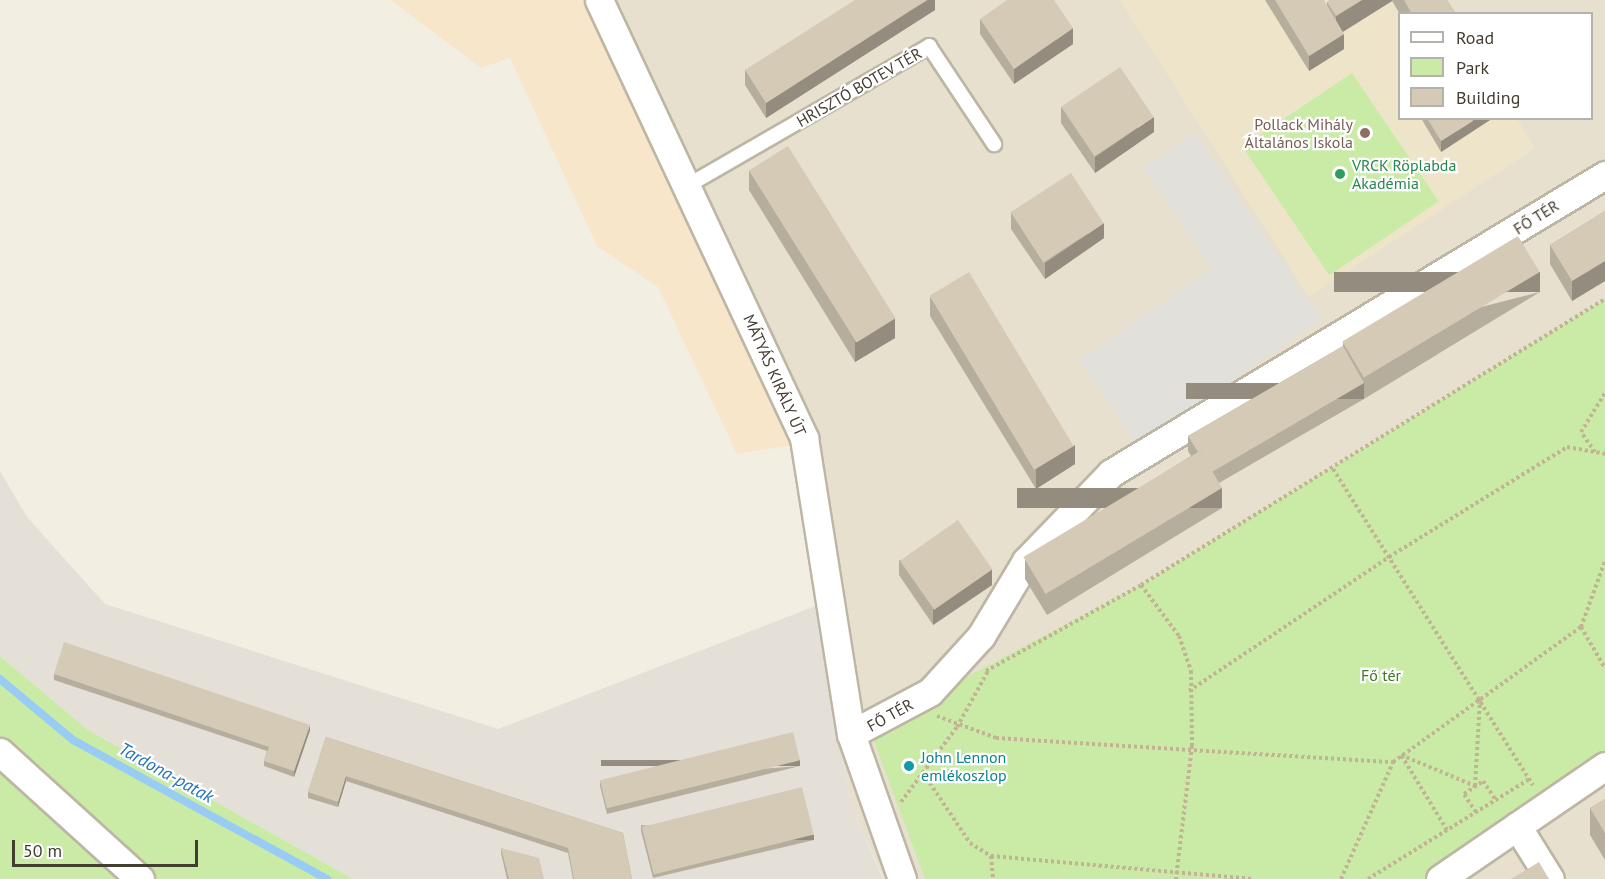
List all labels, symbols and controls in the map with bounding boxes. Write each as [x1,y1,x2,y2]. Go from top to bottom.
legend [1398,12,1593,120]
text: Road [1456,26,1494,49]
street label: HRISZTÓ BOTEV TÉR [793,43,925,131]
text: Park [1456,56,1489,79]
text: Building [1456,86,1520,109]
place label: Pollack Mihály Általános Iskola [1245,114,1353,152]
marker: Pollack Mihály Általános Iskola [1358,126,1372,140]
place label: VRCK Röplabda Akadémia [1352,155,1457,193]
marker: VRCK Röplabda Akadémia [1333,167,1347,181]
street label: FŐ TÉR [1510,195,1562,239]
street label: MÁTYÁS KIRÁLY ÚT [739,311,811,439]
park label: Fő tér [1361,665,1401,685]
street label: FŐ TÉR [863,694,917,736]
water label: Tardona-patak [115,738,217,808]
place label: John Lennon emlékoszlop [921,747,1007,785]
marker: John Lennon emlékoszlop [902,759,916,773]
scale bar [15,828,201,866]
text: 50 m [23,839,62,862]

